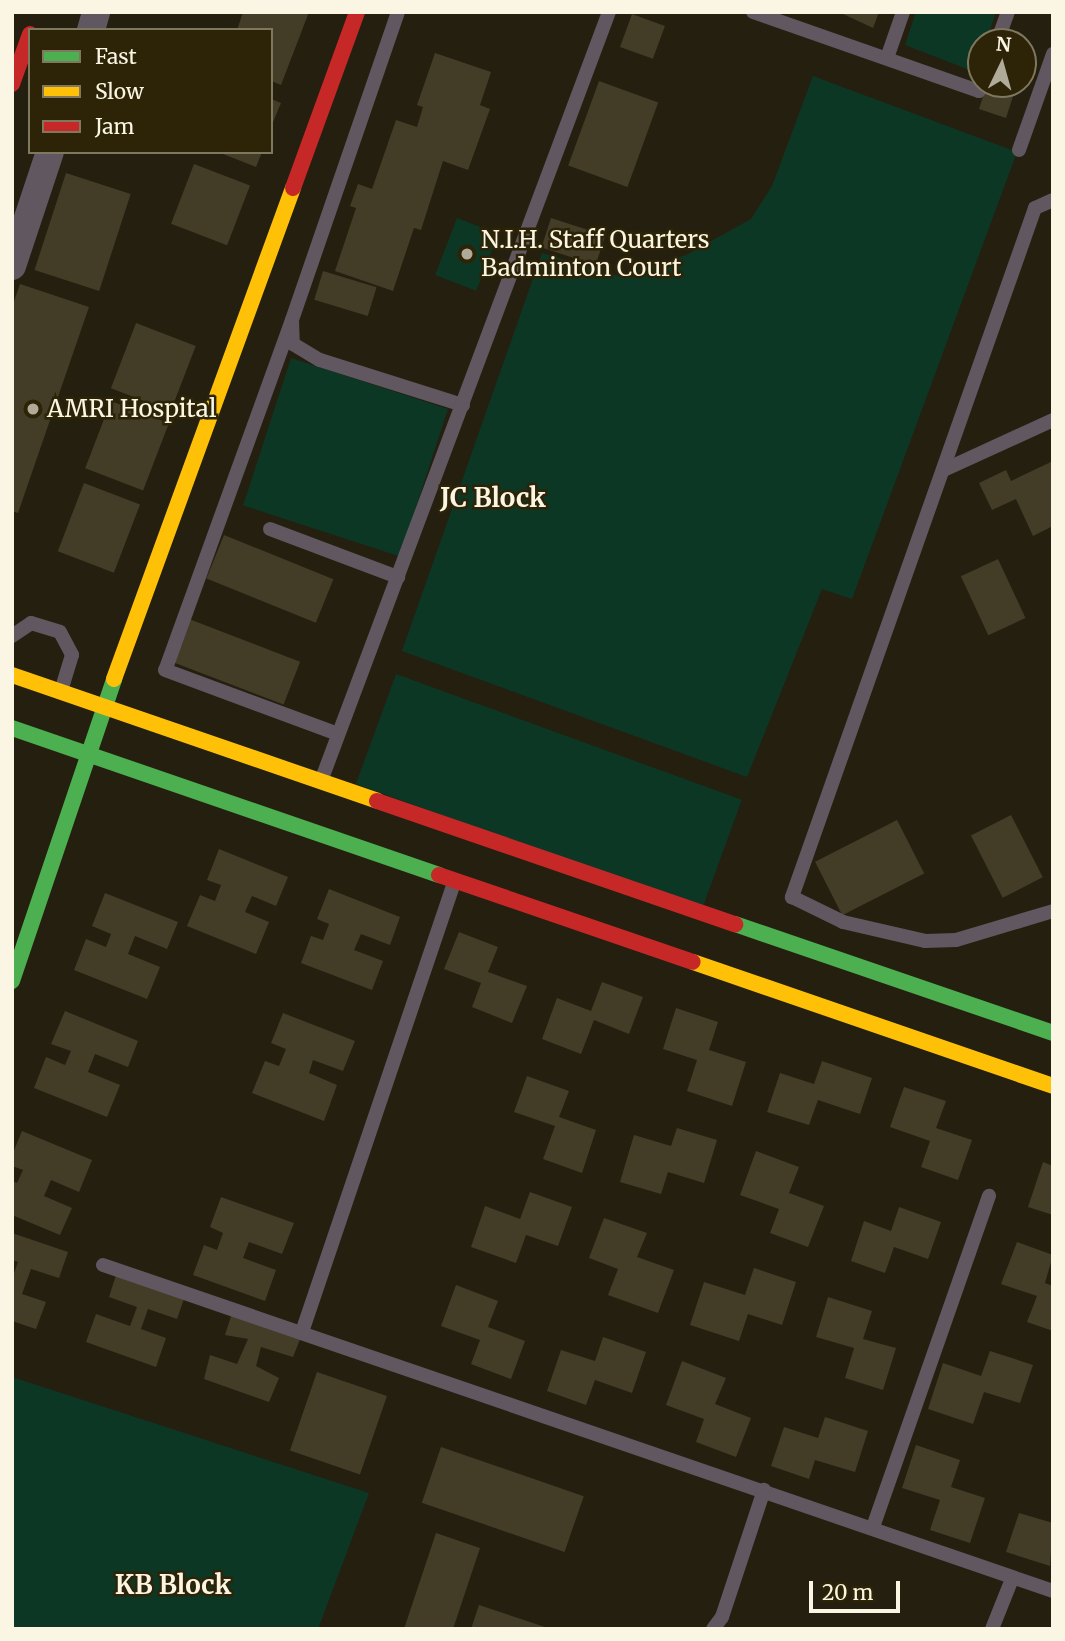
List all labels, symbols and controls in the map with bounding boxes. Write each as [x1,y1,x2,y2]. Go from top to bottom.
legend [28,28,273,154]
north arrow [967,28,1037,98]
text: N [995,31,1012,57]
text: Fast [95,43,137,70]
text: Slow [95,78,144,105]
text: Jam [95,113,134,140]
place label: N.I.H. Staff Quarters Badminton Court [481,226,710,282]
marker: N.I.H. Staff Quarters Badminton Court [459,246,475,262]
place label: AMRI Hospital [47,395,216,423]
marker: AMRI Hospital [25,401,41,417]
district label: JC Block [440,482,546,514]
scale bar [813,1568,904,1612]
district label: KB Block [115,1569,231,1601]
text: 20 m [822,1579,873,1606]

